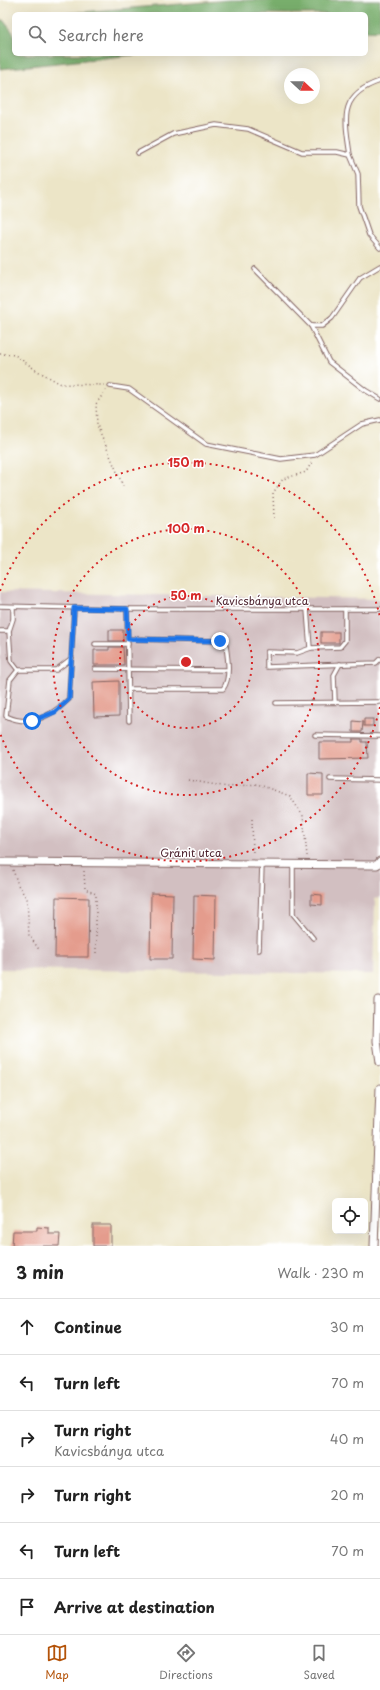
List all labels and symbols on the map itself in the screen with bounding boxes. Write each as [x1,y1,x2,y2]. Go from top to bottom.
north arrow [284,68,320,104]
text: 150 m [168,453,204,471]
text: 100 m [167,519,205,537]
text: 50 m [170,586,202,604]
street label: Kavicsbánya utca [215,592,309,609]
route end [211,632,229,650]
centre of rings [179,655,193,669]
route start [23,712,41,730]
street label: Gránit utca [160,844,222,861]

